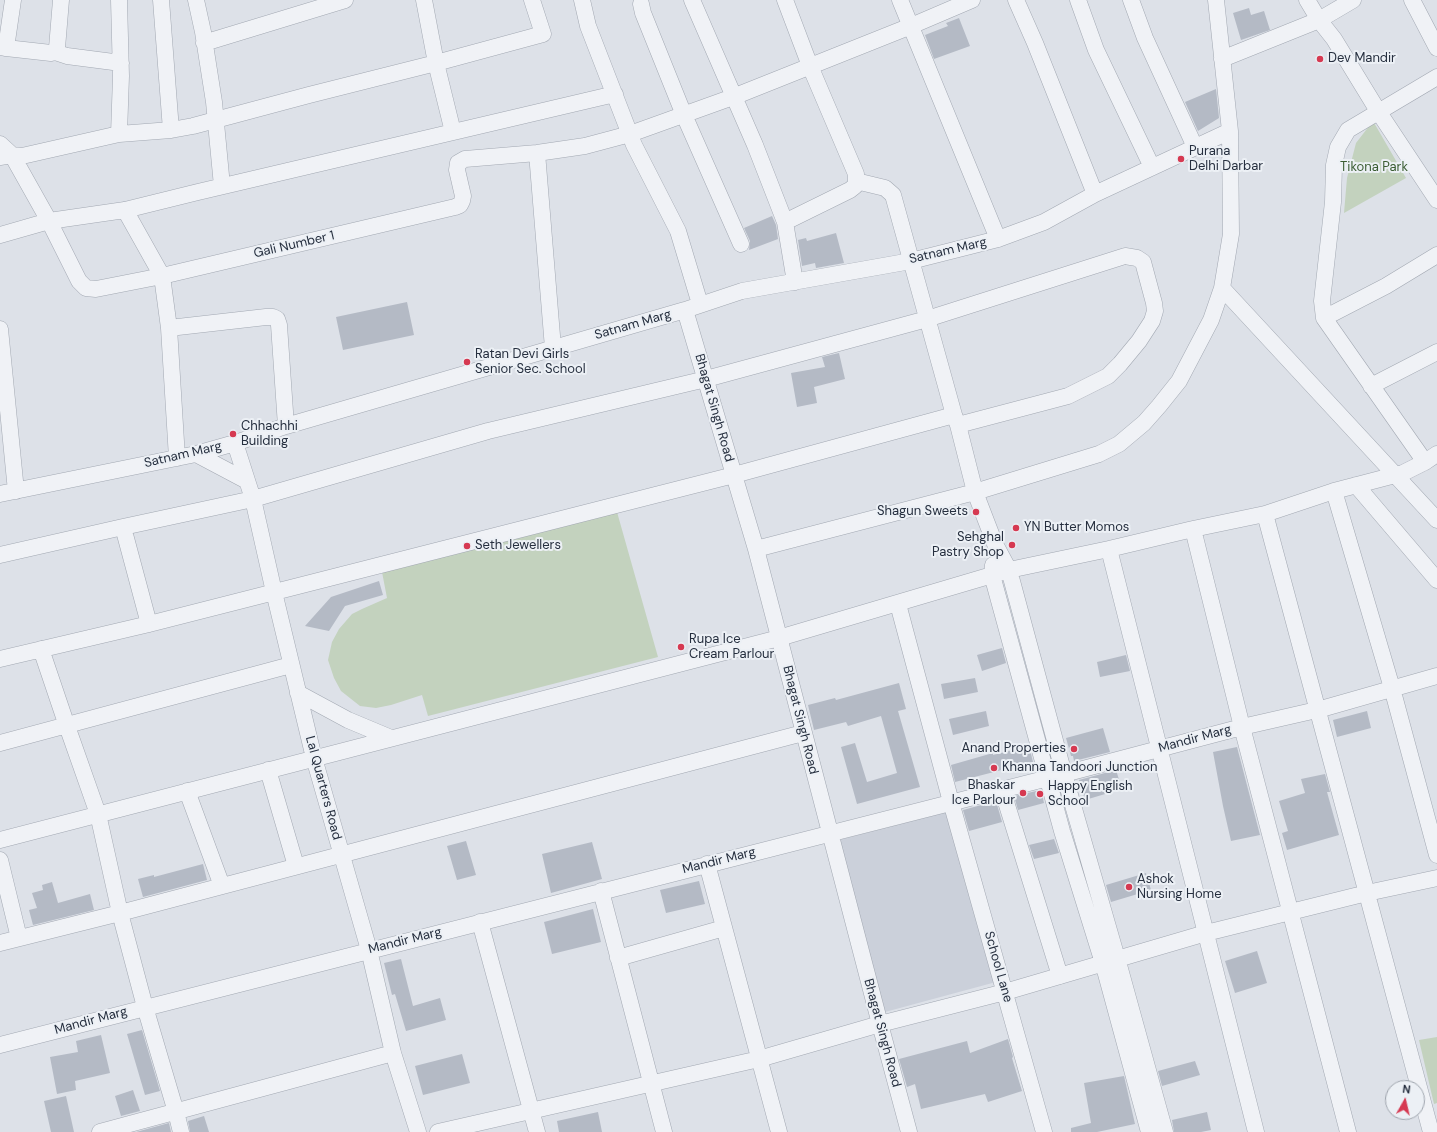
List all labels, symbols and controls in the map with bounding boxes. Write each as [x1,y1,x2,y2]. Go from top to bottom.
place label: Dev Mandir [1328,51,1396,67]
marker: Dev Mandir [1315,54,1325,64]
place label: Purana Delhi Darbar [1189,144,1263,175]
marker: Purana Delhi Darbar [1176,154,1186,164]
park label: Tikona Park [1340,160,1408,176]
street label: Gali Number 1 [252,228,336,262]
street label: Satnam Marg [908,235,988,267]
street label: Satnam Marg [593,307,673,343]
place label: Ratan Devi Girls Senior Sec. School [475,347,586,378]
street label: Bhagat Singh Road [691,352,737,464]
marker: Ratan Devi Girls Senior Sec. School [462,357,472,367]
place label: Chhachhi Building [241,419,298,450]
marker: Chhachhi Building [228,429,238,439]
street label: Satnam Marg [143,439,223,471]
place label: Shagun Sweets [877,504,968,520]
marker: Shagun Sweets [971,507,981,517]
place label: YN Butter Momos [1024,520,1129,536]
marker: YN Butter Momos [1011,523,1021,533]
place label: Sehghal Pastry Shop [932,530,1004,561]
place label: Seth Jewellers [475,538,561,554]
marker: Sehghal Pastry Shop [1007,540,1017,550]
marker: Seth Jewellers [462,541,472,551]
place label: Rupa Ice Cream Parlour [689,632,774,663]
marker: Rupa Ice Cream Parlour [676,642,686,652]
street label: Bhagat Singh Road [779,664,821,776]
street label: Mandir Marg [1157,722,1233,756]
street label: Lal Quarters Road [302,734,344,842]
place label: Anand Properties [961,741,1066,757]
marker: Anand Properties [1069,744,1079,754]
place label: Khanna Tandoori Junction [1002,760,1157,776]
marker: Khanna Tandoori Junction [989,763,999,773]
place label: Bhaskar Ice Parlour [952,778,1015,809]
place label: Happy English School [1048,779,1132,810]
marker: Bhaskar Ice Parlour [1018,788,1028,798]
marker: Happy English School [1035,789,1045,799]
street label: Mandir Marg [681,844,757,878]
place label: Ashok Nursing Home [1137,872,1222,903]
marker: Ashok Nursing Home [1124,882,1134,892]
street label: Mandir Marg [367,924,443,958]
street label: School Lane [980,930,1016,1004]
street label: Bhagat Singh Road [860,977,904,1089]
street label: Mandir Marg [53,1004,129,1038]
north arrow [1385,1080,1425,1120]
text: N [1402,1082,1411,1097]

